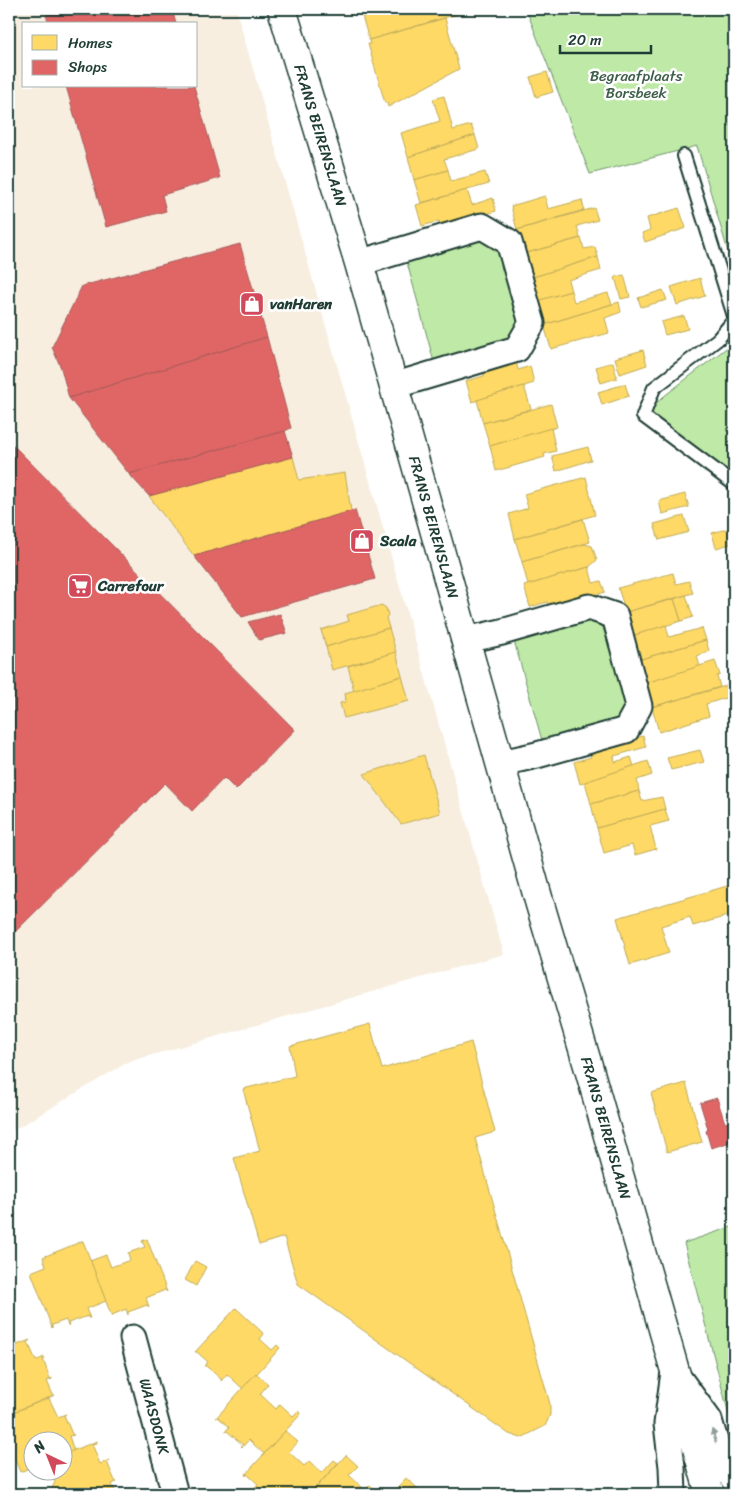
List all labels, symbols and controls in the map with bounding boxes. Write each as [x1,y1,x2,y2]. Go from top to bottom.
legend [22,22,198,88]
scale bar [560,22,652,54]
text: 20 m [568,27,602,53]
text: Homes [68,30,112,56]
text: Shops [68,54,108,80]
street label: FRANS BEIRENSLAAN [286,61,354,210]
park label: Begraafplaats Borsbeek [590,63,682,106]
shop icon: vanHaren [239,291,265,317]
place label: vanHaren [270,291,333,317]
street label: FRANS BEIRENSLAAN [401,453,466,602]
shop icon: Scala [349,528,375,554]
place label: Scala [379,528,417,554]
supermarket icon: Carrefour [67,573,93,599]
place label: Carrefour [97,573,165,599]
street label: FRANS BEIRENSLAAN [573,1053,639,1203]
street label: WAASDONK [131,1375,177,1458]
one-way arrow [709,1429,717,1444]
north arrow [22,1430,72,1480]
text: N [27,1434,52,1460]

